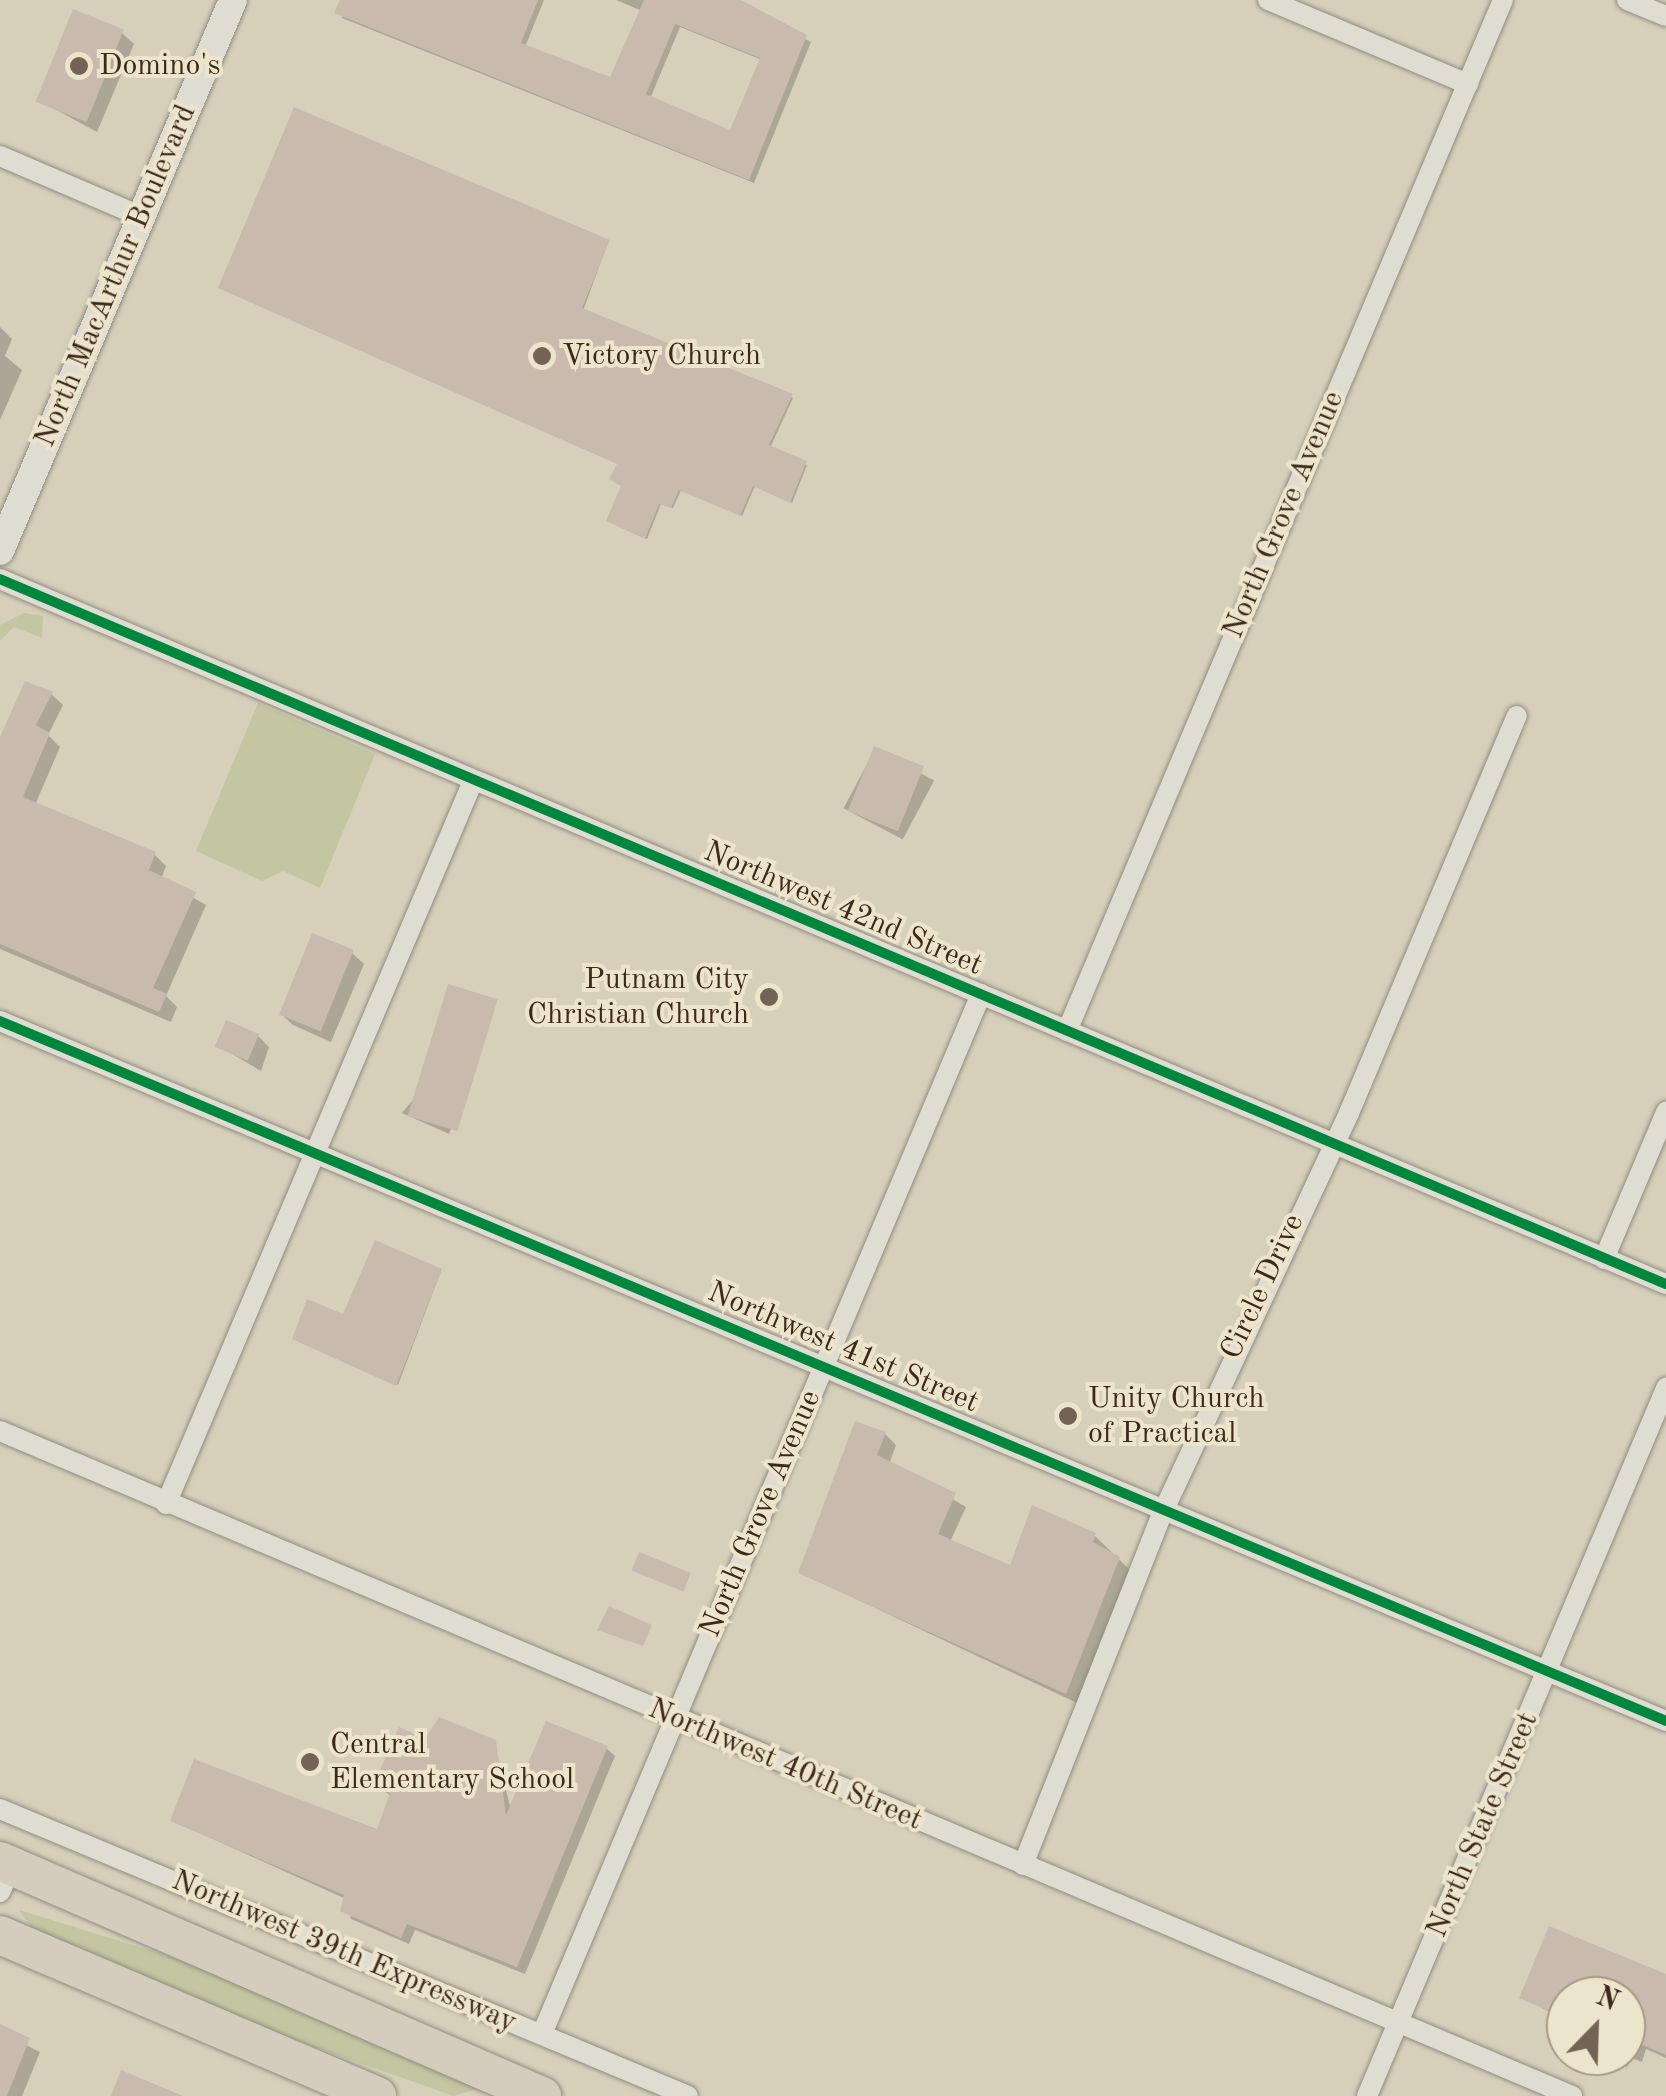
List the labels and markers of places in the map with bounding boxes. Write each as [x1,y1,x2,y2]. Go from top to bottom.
place label: Domino's [99,48,220,84]
marker: Domino's [68,55,90,77]
place label: Victory Church [562,338,761,374]
marker: Victory Church [531,345,553,367]
place label: Putnam City Christian Church [527,962,749,1032]
marker: Putnam City Christian Church [758,986,780,1008]
place label: Unity Church of Practical [1088,1381,1265,1452]
marker: Unity Church of Practical [1057,1405,1079,1427]
place label: Central Elementary School [330,1727,574,1798]
marker: Central Elementary School [299,1751,321,1773]

